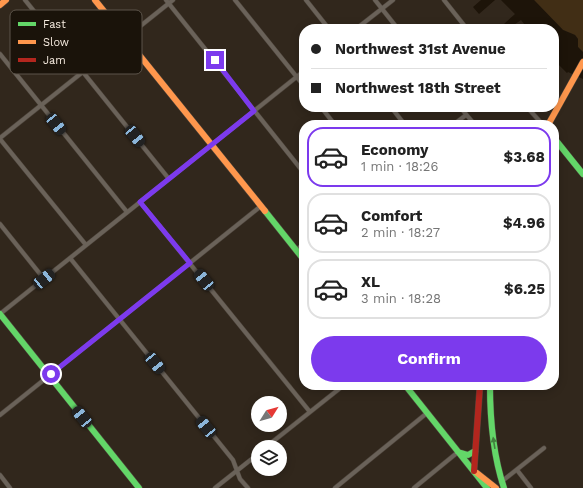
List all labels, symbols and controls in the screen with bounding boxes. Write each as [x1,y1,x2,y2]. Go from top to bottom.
legend [10,10,142,74]
text: Fast [43,18,66,31]
text: Slow [43,36,69,49]
text: Northwest 31st Avenue [335,40,506,58]
route end [206,51,224,69]
text: Jam [43,54,66,67]
text: Northwest 18th Street [335,79,501,97]
car [44,111,68,137]
car [123,123,147,149]
icon: car [313,139,349,175]
text: Economy [361,141,428,159]
text: $3.68 [504,148,545,166]
text: 1 min · 18:26 [361,159,438,174]
icon: car [313,205,349,241]
text: Comfort [361,207,422,225]
text: $4.96 [503,214,545,232]
text: 2 min · 18:27 [361,225,440,240]
car [31,267,57,291]
car [192,267,216,293]
icon: car [313,271,349,307]
text: XL [361,273,380,291]
text: $6.25 [504,280,545,298]
text: 3 min · 18:28 [361,291,441,306]
button: Confirm [311,336,547,382]
car [143,350,167,376]
route start [42,365,60,383]
north arrow [251,396,287,432]
map controls [251,396,287,476]
car [70,404,94,430]
car [194,414,218,440]
one-way arrow [491,437,497,449]
button: layers [251,440,287,476]

